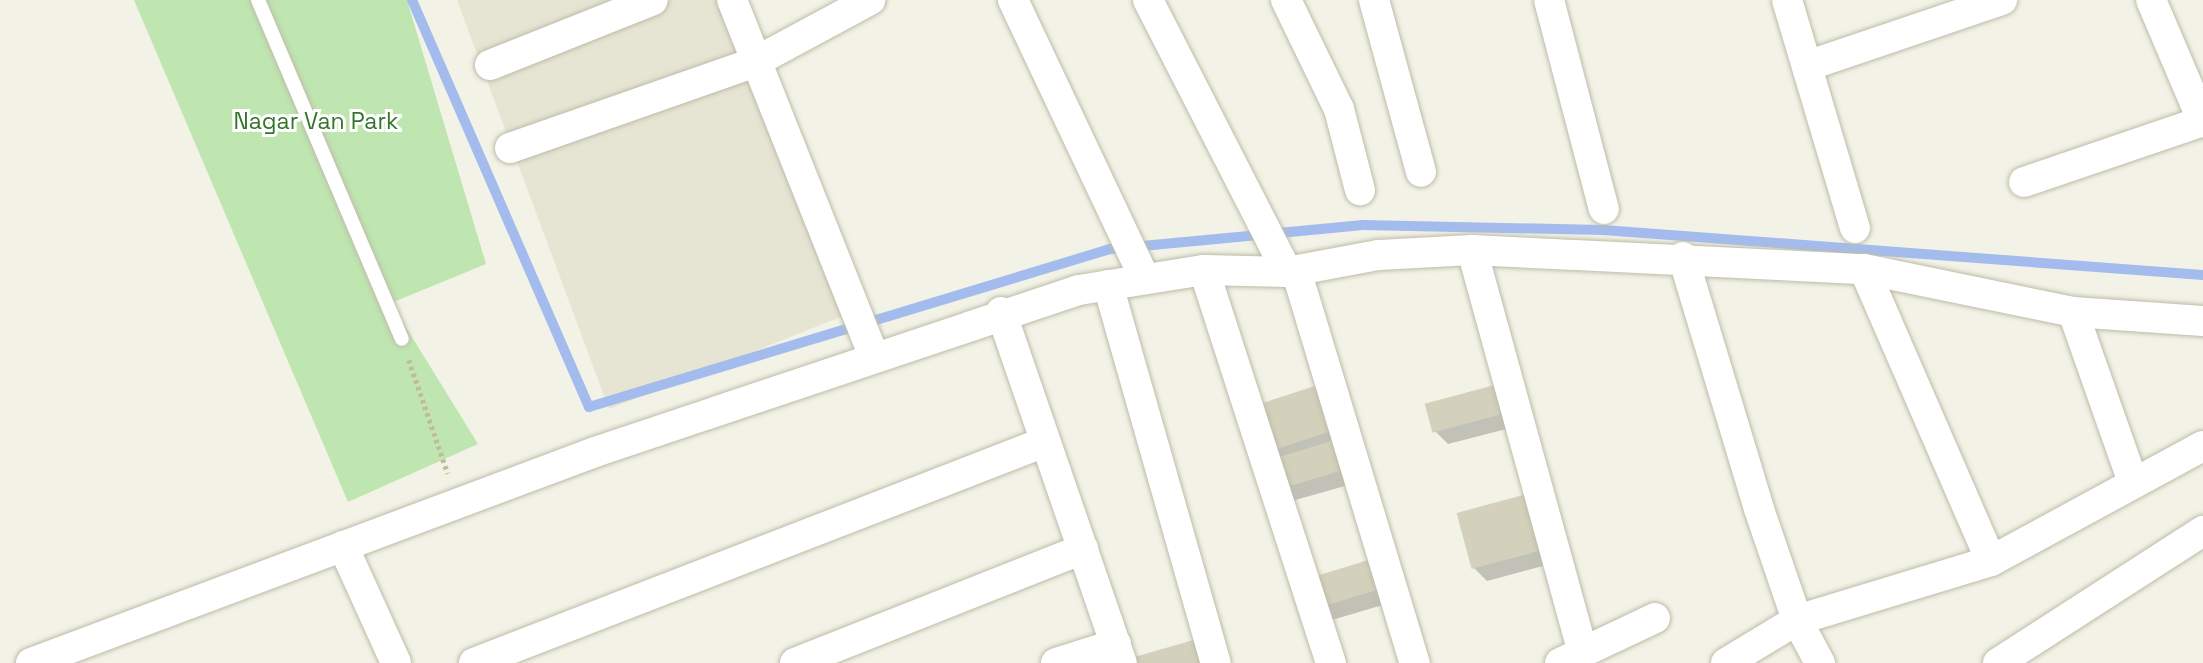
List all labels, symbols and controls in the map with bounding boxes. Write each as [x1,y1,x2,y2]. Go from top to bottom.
park label: Nagar Van Park [233,107,399,135]

